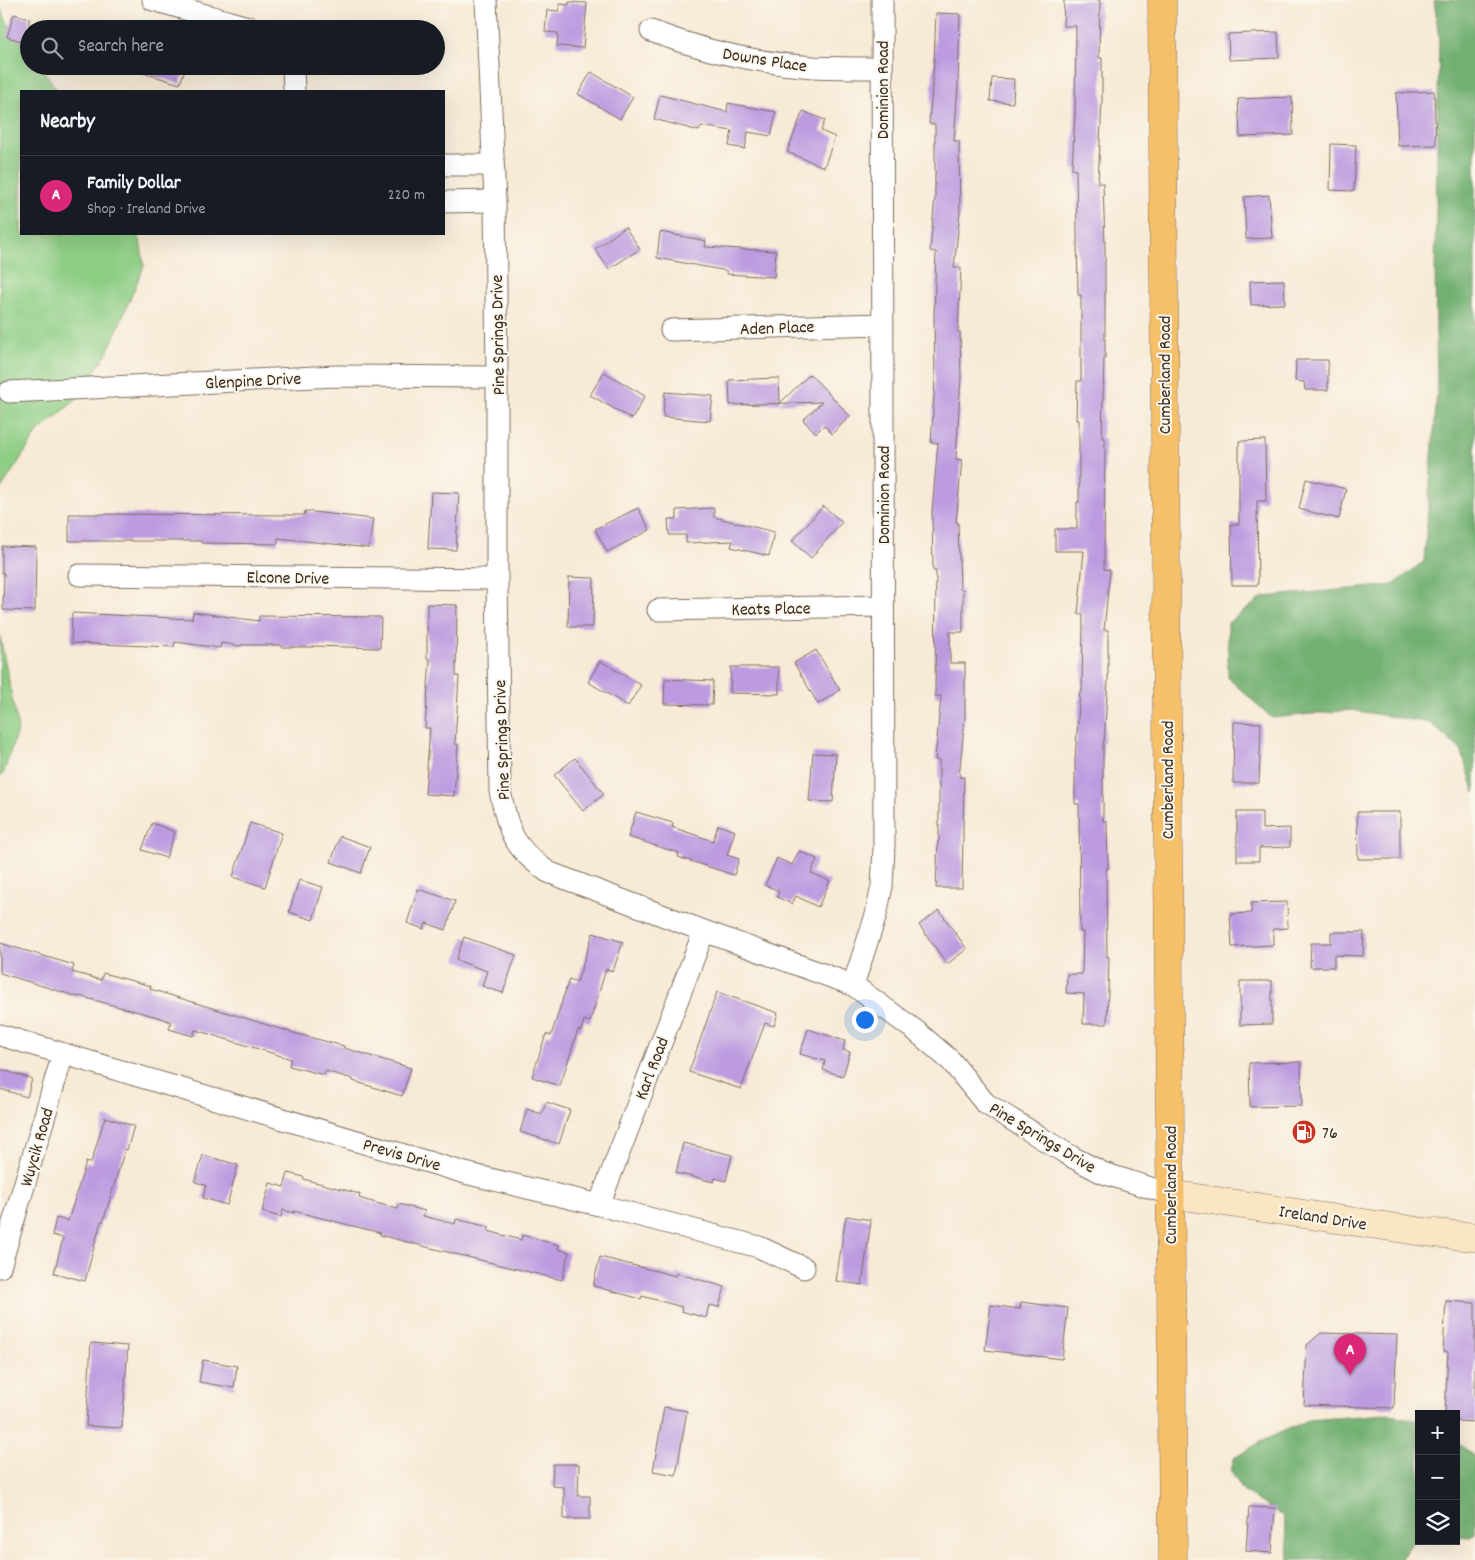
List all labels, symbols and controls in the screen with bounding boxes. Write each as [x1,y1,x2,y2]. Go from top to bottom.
search box [20,20,445,75]
icon: search [38,34,66,62]
text: Search here [78,34,164,61]
street label: Dominion Road [872,41,897,139]
street label: Downs Place [721,42,809,80]
text: Nearby [40,108,95,138]
text: Family Dollar [87,171,181,198]
text: A [52,184,60,207]
text: 220 m [388,184,425,207]
text: Shop · Ireland Drive [87,198,206,221]
street label: Pine Springs Drive [486,274,513,395]
street label: Aden Place [739,316,815,343]
street label: Cumberland Road [1154,316,1179,434]
street label: Glenpine Drive [204,367,302,397]
street label: Dominion Road [873,446,898,544]
street label: Elcone Drive [246,566,330,593]
street label: Keats Place [731,597,811,624]
street label: Pine Springs Drive [489,679,518,801]
street label: Cumberland Road [1157,721,1182,839]
your location [852,1007,878,1033]
street label: Karl Road [630,1034,677,1104]
street label: Pine Springs Drive [984,1097,1100,1181]
street label: Wuycik Road [15,1105,62,1190]
fuel station icon: 76 [1291,1119,1317,1145]
place label: 76 [1322,1122,1338,1147]
street label: Cumberland Road [1160,1126,1185,1244]
street label: Previs Drive [359,1133,443,1179]
street label: Ireland Drive [1277,1200,1368,1239]
pin: A [1334,1334,1366,1375]
map controls [1415,1410,1460,1545]
button: + [1415,1410,1460,1455]
button: − [1415,1455,1460,1500]
button: layers [1415,1500,1460,1545]

